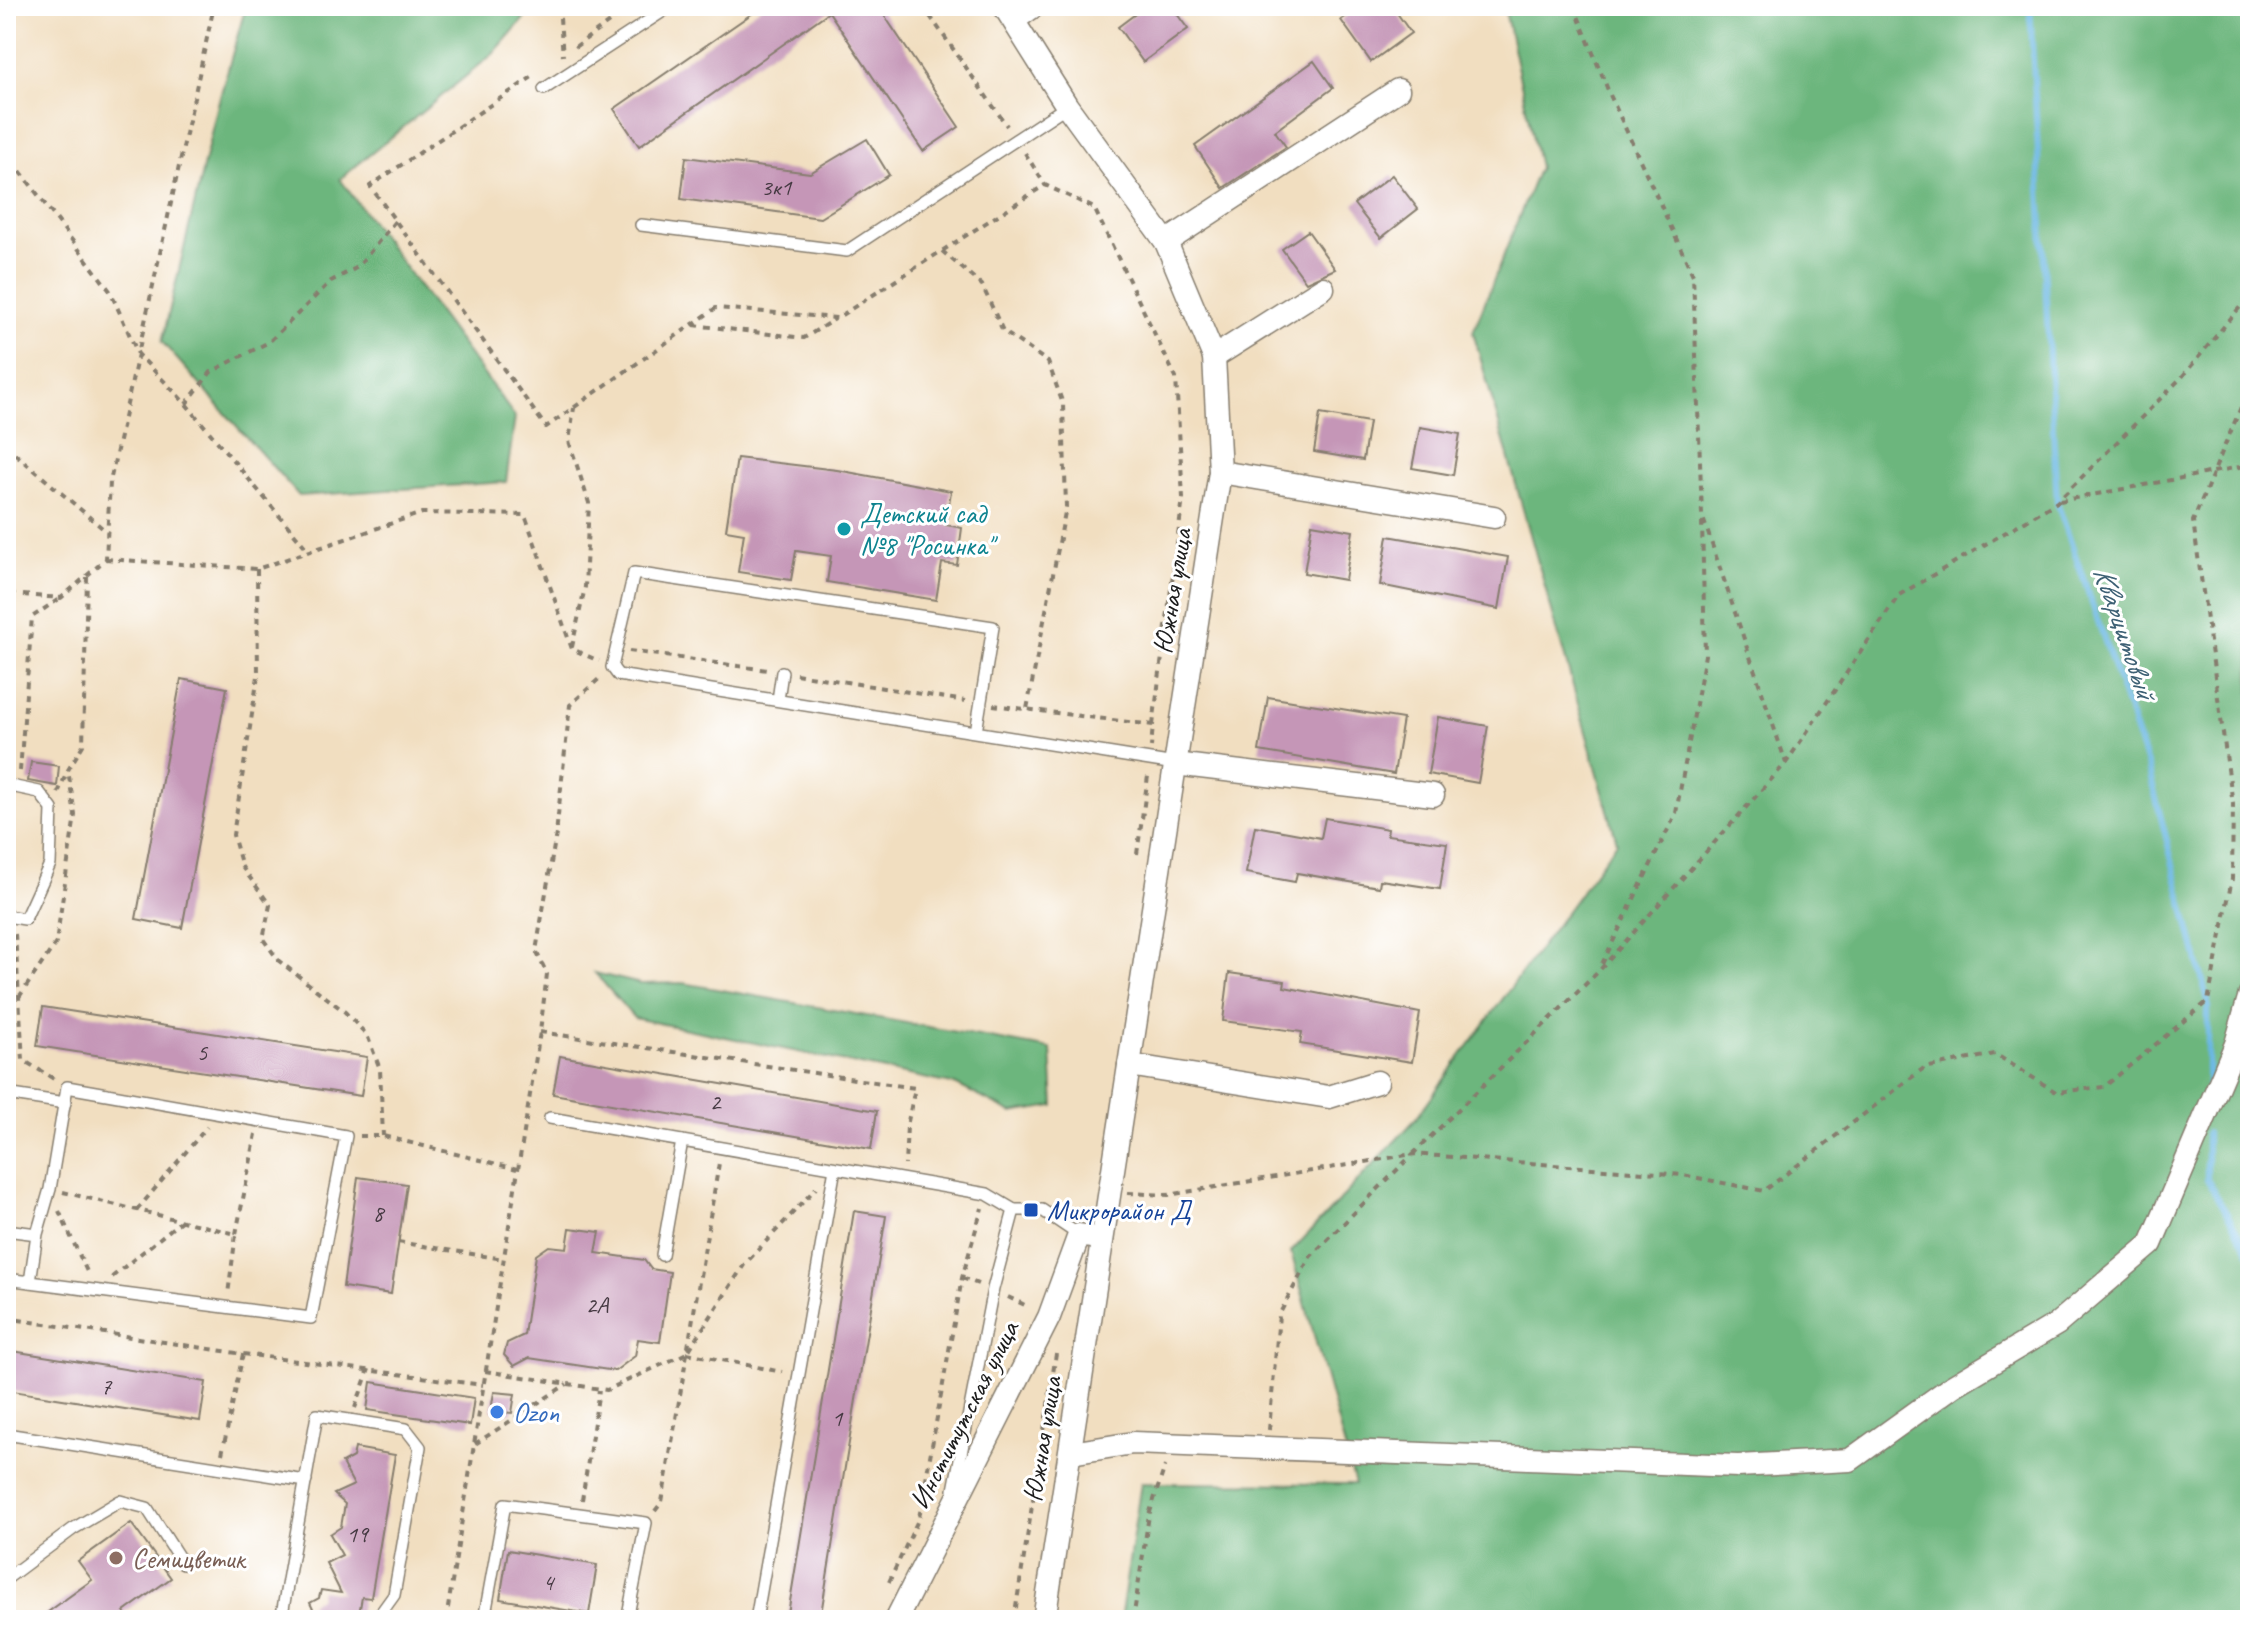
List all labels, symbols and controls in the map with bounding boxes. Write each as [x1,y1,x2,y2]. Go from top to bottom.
house number: 3к1 [761,172,792,202]
place label: Детский сад №8 "Росинка" [860,496,998,563]
marker: Детский сад №8 "Росинка" [835,520,853,538]
street label: Южная улица [1145,524,1199,656]
water label: Кварцитовый [2085,561,2167,708]
house number: 5 [197,1037,209,1067]
house number: 2 [710,1087,723,1117]
place label: Микрорайон Д [1047,1193,1193,1228]
house number: 8 [373,1198,386,1228]
marker: Микрорайон Д [1022,1201,1040,1219]
house number: 2А [586,1290,609,1320]
street label: Институтская улица [902,1314,1027,1515]
house number: 7 [101,1371,113,1401]
street label: Южная улица [1015,1372,1069,1504]
place label: Ozon [513,1395,559,1430]
marker: Ozon [488,1403,506,1421]
house number: 1 [832,1403,844,1433]
house number: 19 [346,1519,370,1549]
place label: Семицветик [132,1541,248,1576]
marker: Семицветик [107,1549,125,1567]
house number: 4 [543,1567,556,1597]

